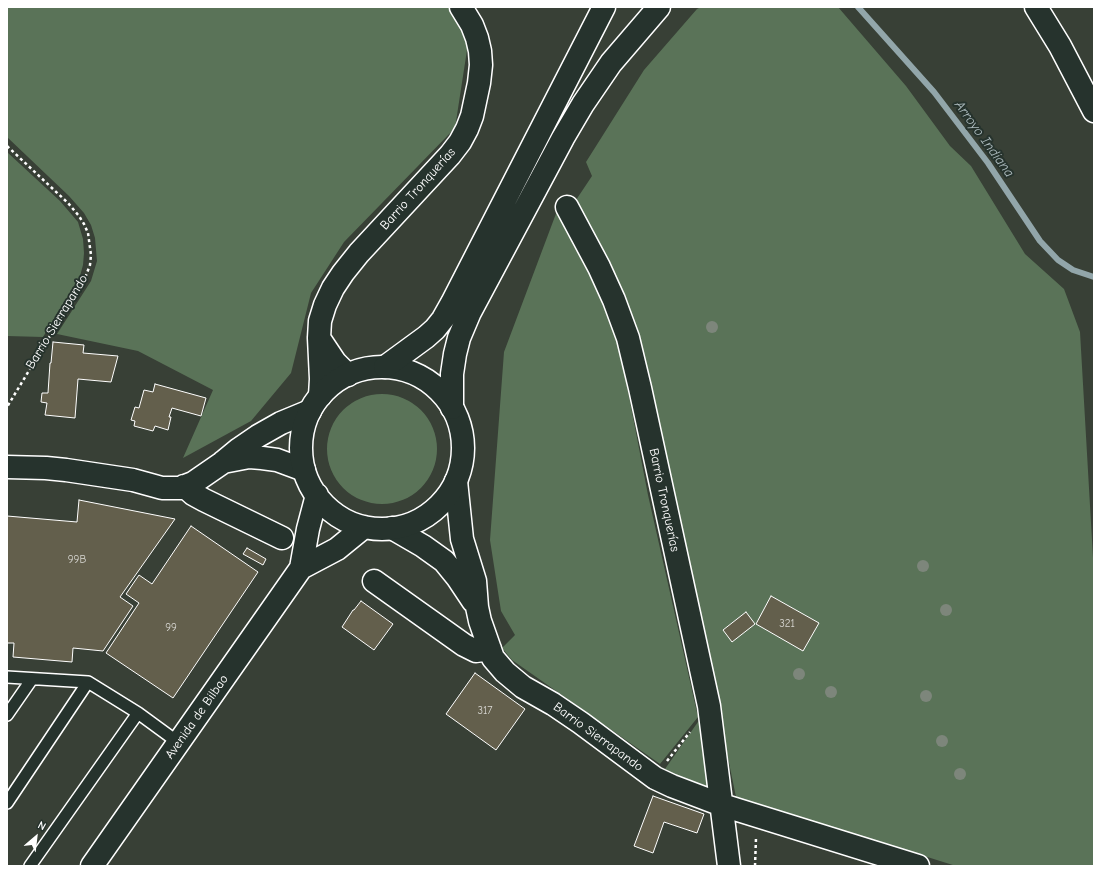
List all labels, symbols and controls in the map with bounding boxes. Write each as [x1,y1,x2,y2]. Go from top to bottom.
water label: Arroyo Indiana [951,97,1017,181]
street label: Barrio Tronquerías [377,145,459,233]
street label: Barrio Sierrapando [23,272,91,372]
street label: Barrio Tronquerías [645,447,683,553]
house number: 99B [68,553,86,567]
house number: 321 [779,617,795,631]
house number: 99 [165,621,177,635]
street label: Avenida de Bilbao [162,672,232,762]
street label: Barrio Sierrapando [550,699,646,775]
house number: 317 [477,704,493,718]
north arrow [16,817,56,857]
text: N [36,819,48,833]

